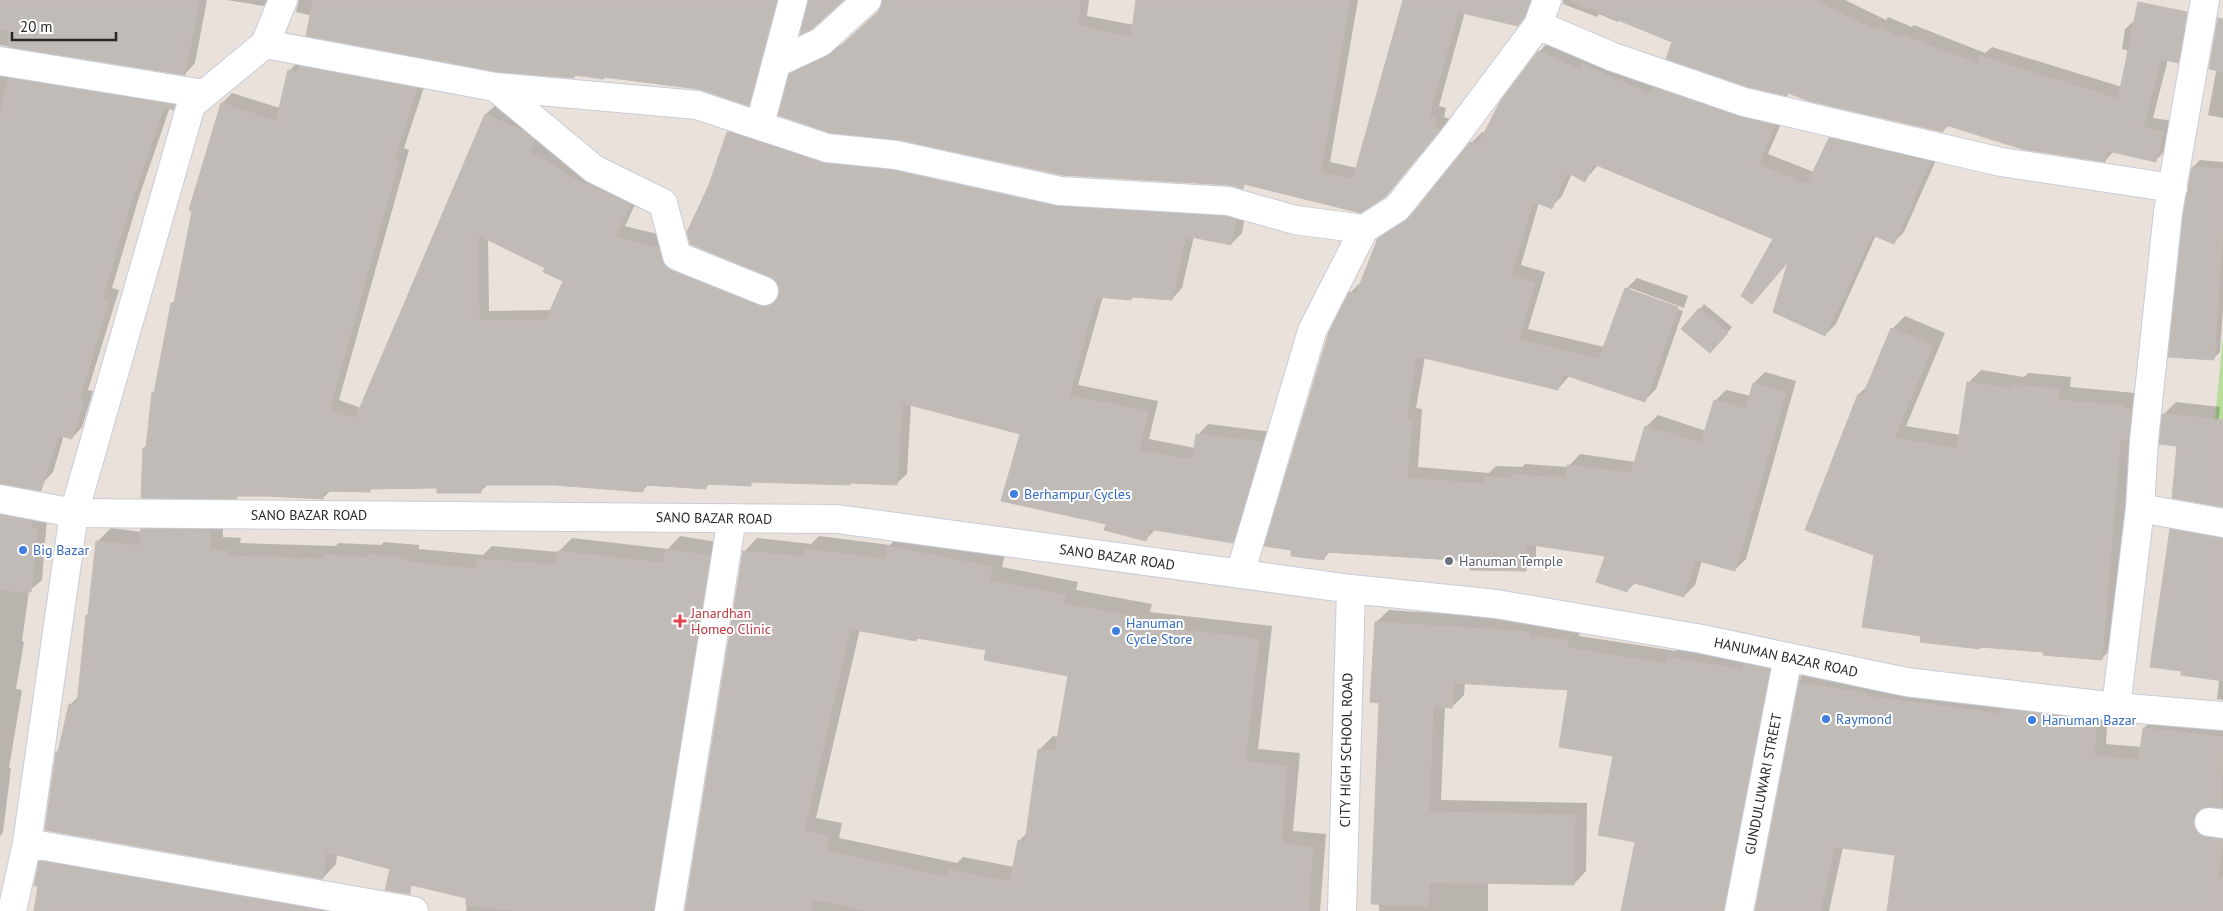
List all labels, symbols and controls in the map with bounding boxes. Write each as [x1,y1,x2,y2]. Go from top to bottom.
scale bar [12,10,116,42]
text: 20 m [20,17,53,36]
place label: Berhampur Cycles [1024,485,1131,503]
marker: Berhampur Cycles [1008,488,1020,500]
street label: SANO BAZAR ROAD [251,506,367,524]
street label: SANO BAZAR ROAD [656,508,772,528]
street label: SANO BAZAR ROAD [1058,540,1176,574]
place label: Big Bazar [33,541,90,559]
marker: Big Bazar [17,544,29,556]
place label: Hanuman Temple [1459,552,1563,570]
marker: Hanuman Temple [1443,555,1455,567]
place label: Janardhan Homeo Clinic [690,604,771,638]
marker: Janardhan Homeo Clinic [673,614,687,628]
place label: Hanuman Cycle Store [1126,614,1192,648]
marker: Hanuman Cycle Store [1110,625,1122,637]
street label: HANUMAN BAZAR ROAD [1712,633,1860,681]
street label: CITY HIGH SCHOOL ROAD [1336,672,1356,828]
place label: Raymond [1836,710,1892,728]
place label: Hanuman Bazar [2042,711,2137,729]
street label: GUNDULUWARI STREET [1740,712,1786,856]
marker: Raymond [1820,713,1832,725]
marker: Hanuman Bazar [2026,714,2038,726]

